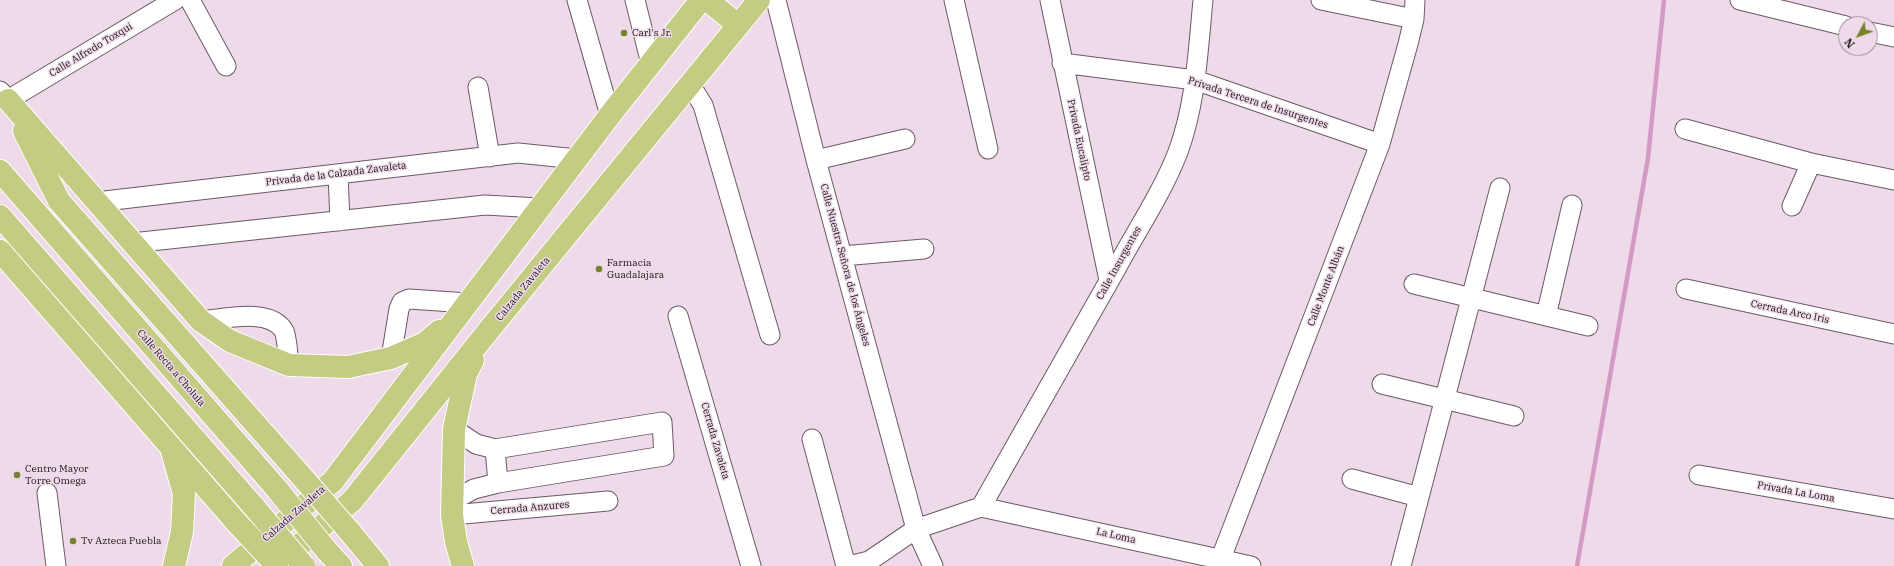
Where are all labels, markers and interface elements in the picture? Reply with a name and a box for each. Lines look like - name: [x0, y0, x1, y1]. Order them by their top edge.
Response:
- north arrow: [1838, 16, 1878, 56]
- street label: Calle Alfredo Toxqui: [47, 20, 135, 80]
- place label: Carl's Jr.: [632, 27, 672, 39]
- marker: Carl's Jr.: [619, 28, 629, 38]
- text: N: [1842, 35, 1858, 51]
- street label: Privada Tercera de Insurgentes: [1186, 75, 1330, 131]
- street label: Privada Eucalipto: [1065, 98, 1093, 182]
- street label: Privada de la Calzada Zavaleta: [265, 159, 407, 189]
- street label: Calle Nuestra Señora de los Ángeles: [817, 182, 873, 348]
- street label: Calle Insurgentes: [1094, 224, 1144, 302]
- street label: Calle Monte Albán: [1305, 244, 1347, 328]
- street label: Calzada Zavaleta: [493, 255, 553, 323]
- place label: Farmacia Guadalajara: [607, 257, 664, 280]
- marker: Farmacia Guadalajara: [594, 264, 604, 274]
- street label: Cerrada Arco Iris: [1750, 298, 1830, 326]
- street label: Calle Recta a Cholula: [134, 327, 208, 409]
- street label: Cerrada Zavaleta: [698, 401, 732, 481]
- place label: Centro Mayor Torre Omega: [25, 463, 88, 486]
- marker: Centro Mayor Torre Omega: [12, 470, 22, 480]
- street label: Privada La Loma: [1756, 479, 1836, 505]
- street label: Calzada Zavaleta: [260, 484, 328, 544]
- street label: Cerrada Anzures: [490, 499, 570, 517]
- street label: La Loma: [1095, 526, 1137, 546]
- place label: Tv Azteca Puebla: [81, 535, 161, 547]
- marker: Tv Azteca Puebla: [68, 536, 78, 546]

